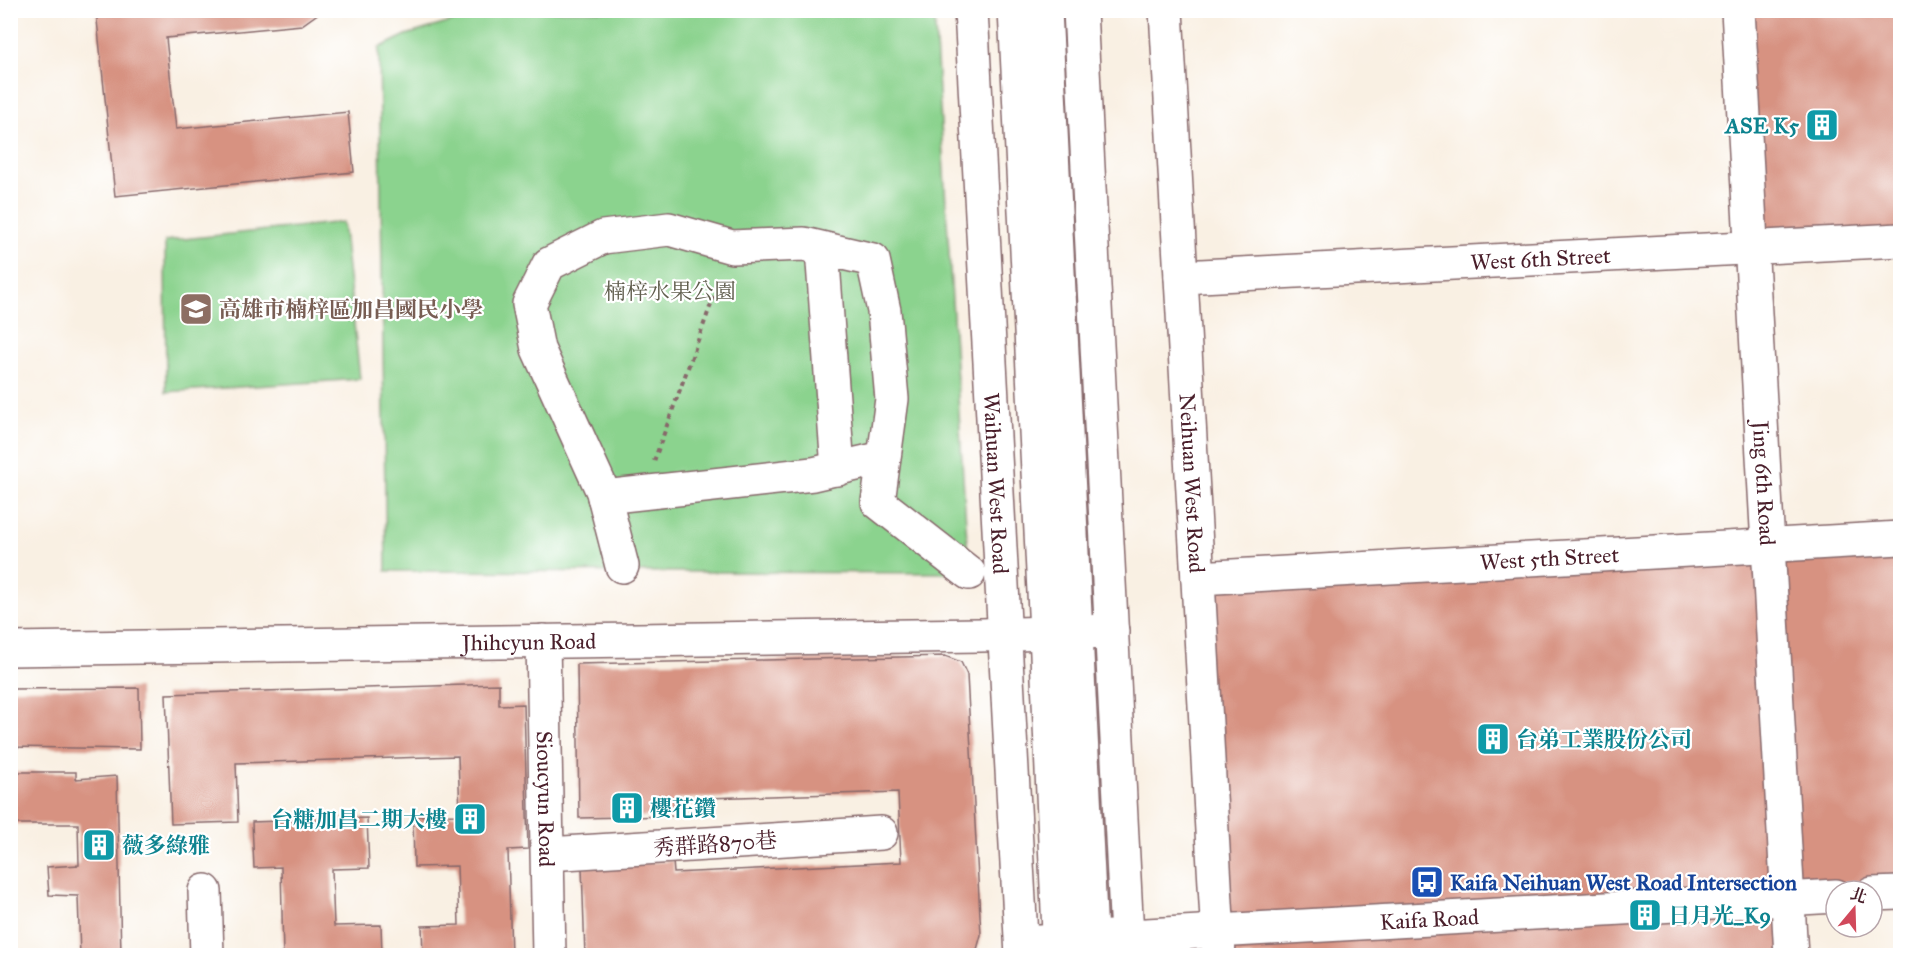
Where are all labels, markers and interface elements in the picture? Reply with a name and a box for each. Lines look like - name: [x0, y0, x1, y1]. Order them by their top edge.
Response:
- building icon: ASE K5: [1804, 107, 1840, 143]
- place label: ASE K5: [1723, 112, 1800, 139]
- street label: West 6th Street: [1470, 241, 1612, 276]
- park label: 楠梓水果公園: [604, 278, 736, 305]
- school or university icon: 高雄市楠梓區加昌國民小學: [178, 291, 214, 327]
- place label: 高雄市楠梓區加昌國民小學: [219, 296, 483, 323]
- street label: Waihuan West Road: [978, 392, 1015, 575]
- street label: Neihuan West Road: [1174, 393, 1211, 574]
- street label: Jing 6th Road: [1747, 418, 1781, 546]
- street label: West 5th Street: [1479, 541, 1620, 575]
- street label: Jhihcyun Road: [460, 627, 596, 656]
- building icon: 台弟工業股份公司: [1475, 721, 1511, 757]
- place label: 台弟工業股份公司: [1516, 726, 1692, 753]
- street label: Sioucyun Road: [531, 730, 561, 867]
- building icon: 櫻花鑽: [609, 790, 645, 826]
- place label: 櫻花鑽: [650, 795, 716, 822]
- building icon: 台糖加昌二期大樓: [452, 801, 488, 837]
- place label: 台糖加昌二期大樓: [271, 806, 447, 833]
- street label: 秀群路870巷: [652, 826, 778, 862]
- building icon: 薇多綠雅: [81, 827, 117, 863]
- place label: 薇多綠雅: [122, 832, 210, 859]
- bus stop icon: Kaifa Neihuan West Road Intersection: [1409, 864, 1445, 900]
- place label: Kaifa Neihuan West Road Intersection: [1450, 869, 1797, 896]
- north arrow: [1824, 879, 1884, 939]
- text: 北: [1848, 884, 1869, 907]
- building icon: 日月光_K9: [1627, 897, 1663, 933]
- place label: 日月光_K9: [1668, 902, 1771, 929]
- street label: Kaifa Road: [1379, 903, 1480, 935]

